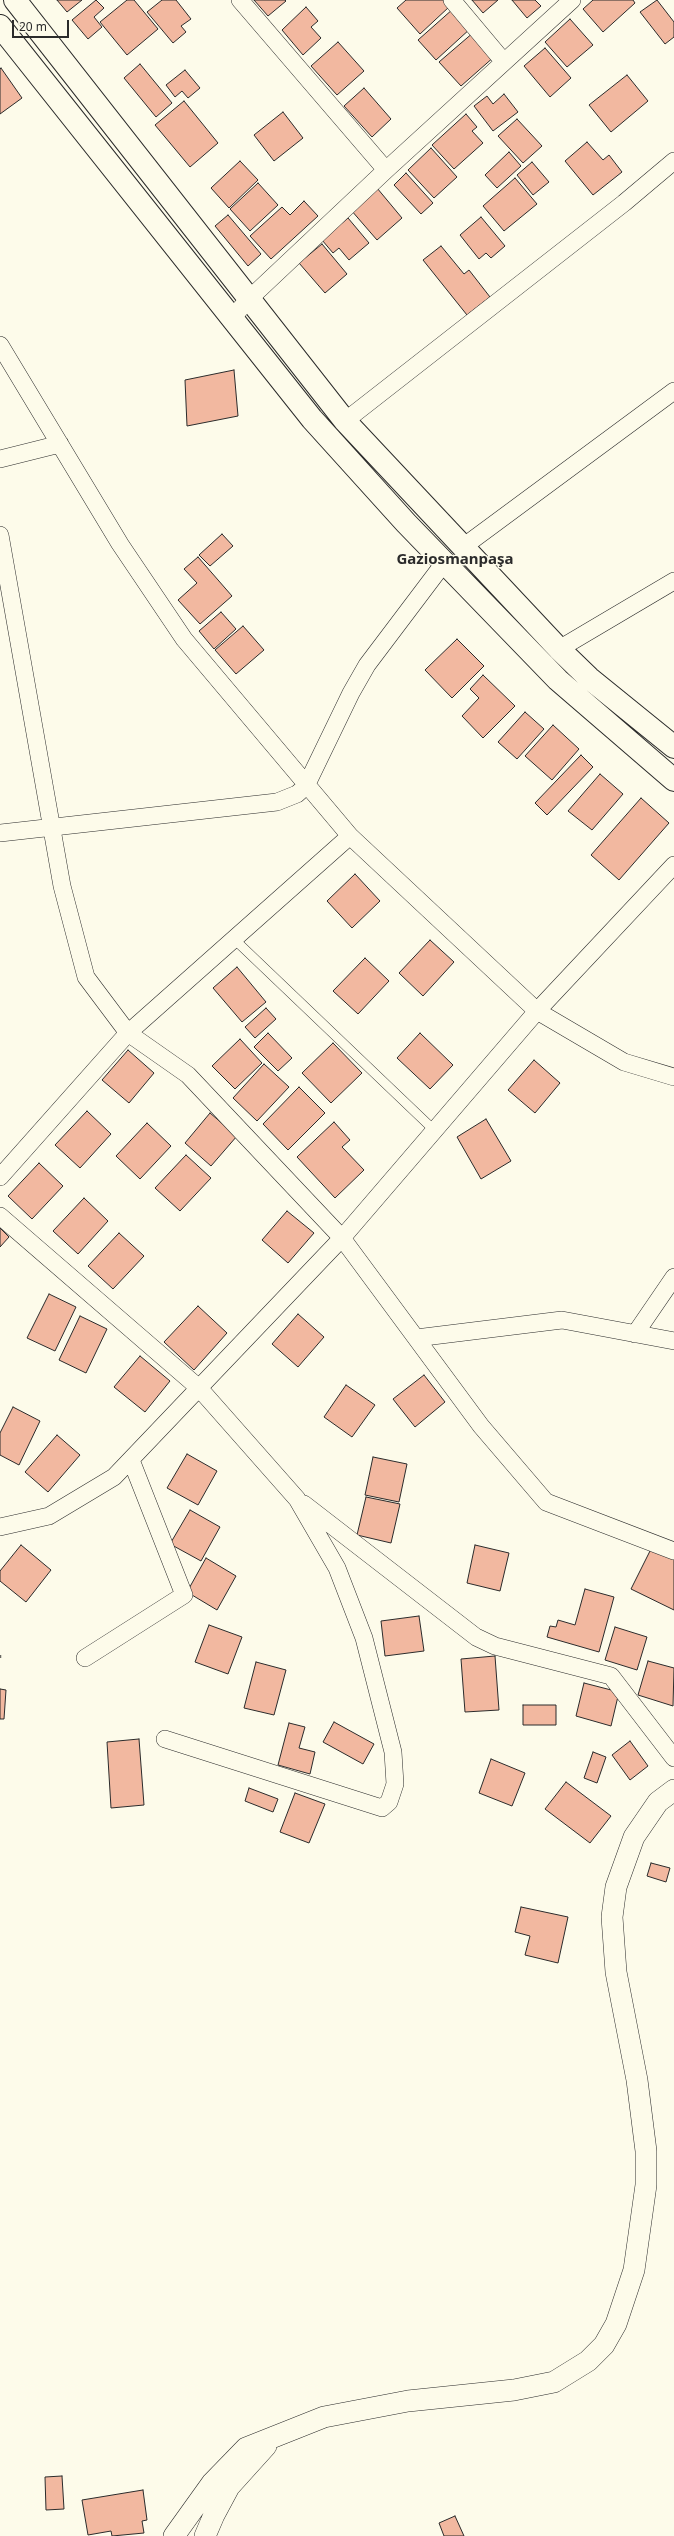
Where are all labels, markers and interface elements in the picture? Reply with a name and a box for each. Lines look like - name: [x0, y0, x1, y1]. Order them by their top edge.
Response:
- scale bar: [14, 12, 71, 38]
- text: 20 m: [19, 18, 47, 35]
- district label: Gaziosmanpaşa: [397, 551, 513, 569]

